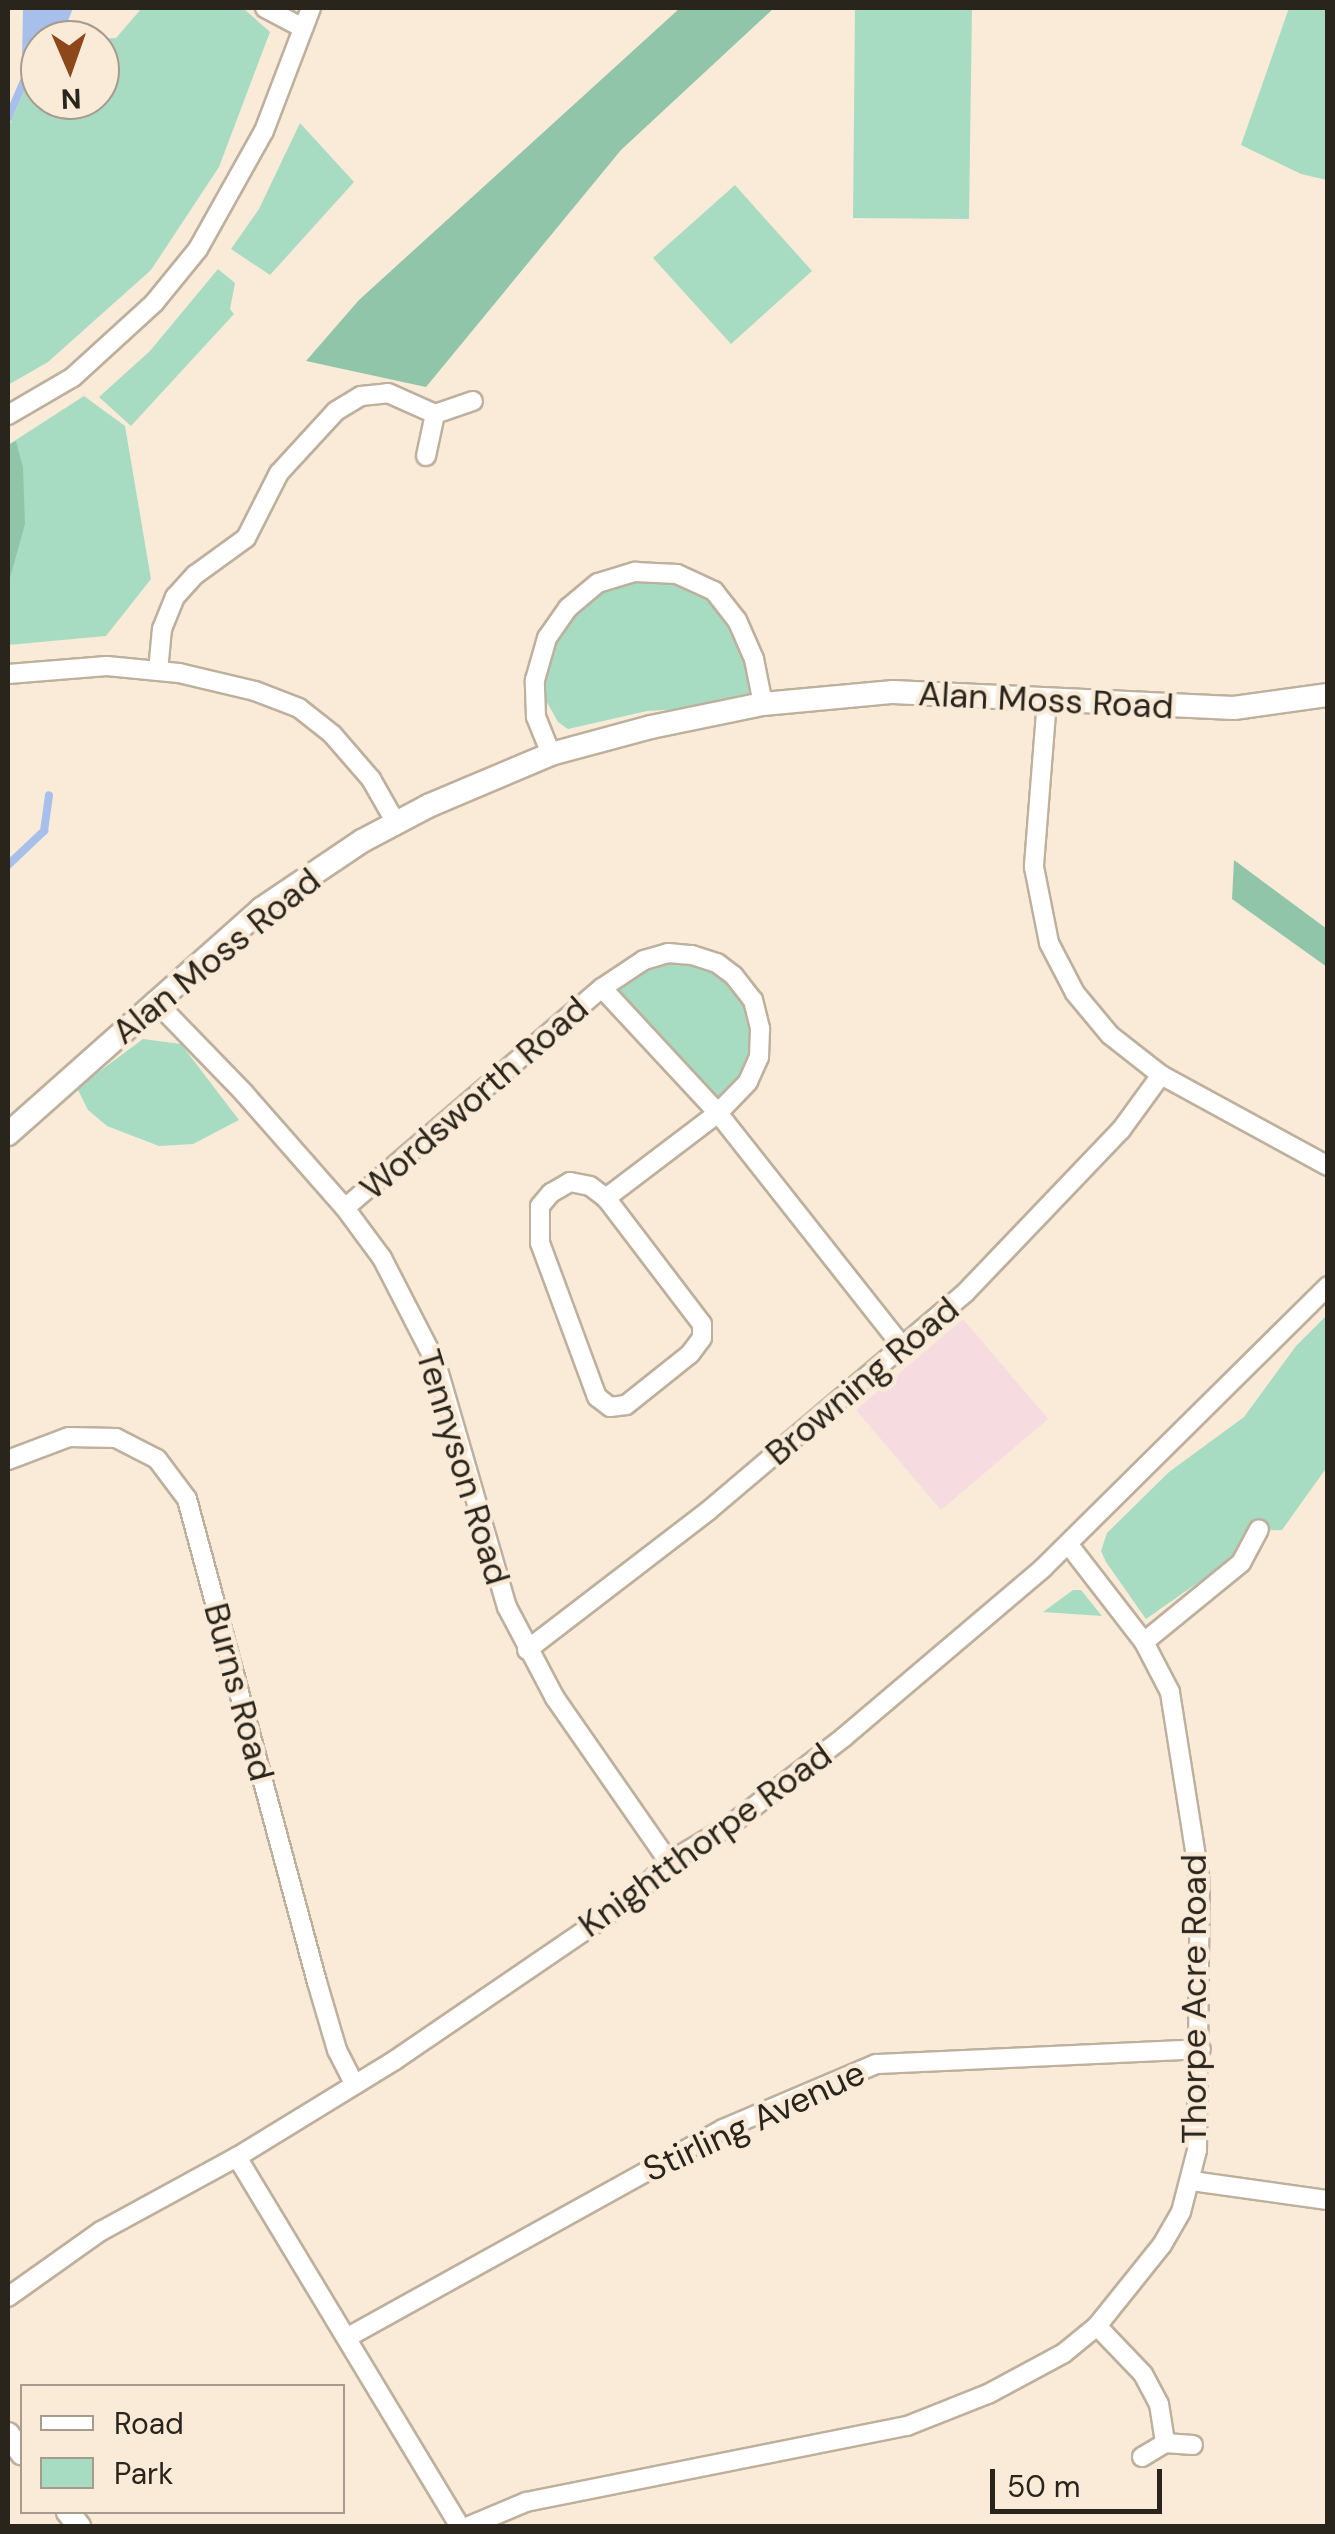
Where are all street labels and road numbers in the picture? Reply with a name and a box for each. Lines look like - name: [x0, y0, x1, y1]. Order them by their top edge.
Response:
- street label: Alan Moss Road: [917, 672, 1175, 728]
- street label: Alan Moss Road: [103, 859, 329, 1053]
- street label: Wordsworth Road: [351, 988, 597, 1208]
- street label: Browning Road: [757, 1288, 967, 1474]
- street label: Tennyson Road: [407, 1344, 519, 1590]
- street label: Burns Road: [195, 1598, 283, 1786]
- street label: Knightthorpe Road: [570, 1734, 840, 1946]
- street label: Thorpe Acre Road: [1173, 1854, 1215, 2144]
- street label: Stirling Avenue: [637, 2051, 871, 2191]

